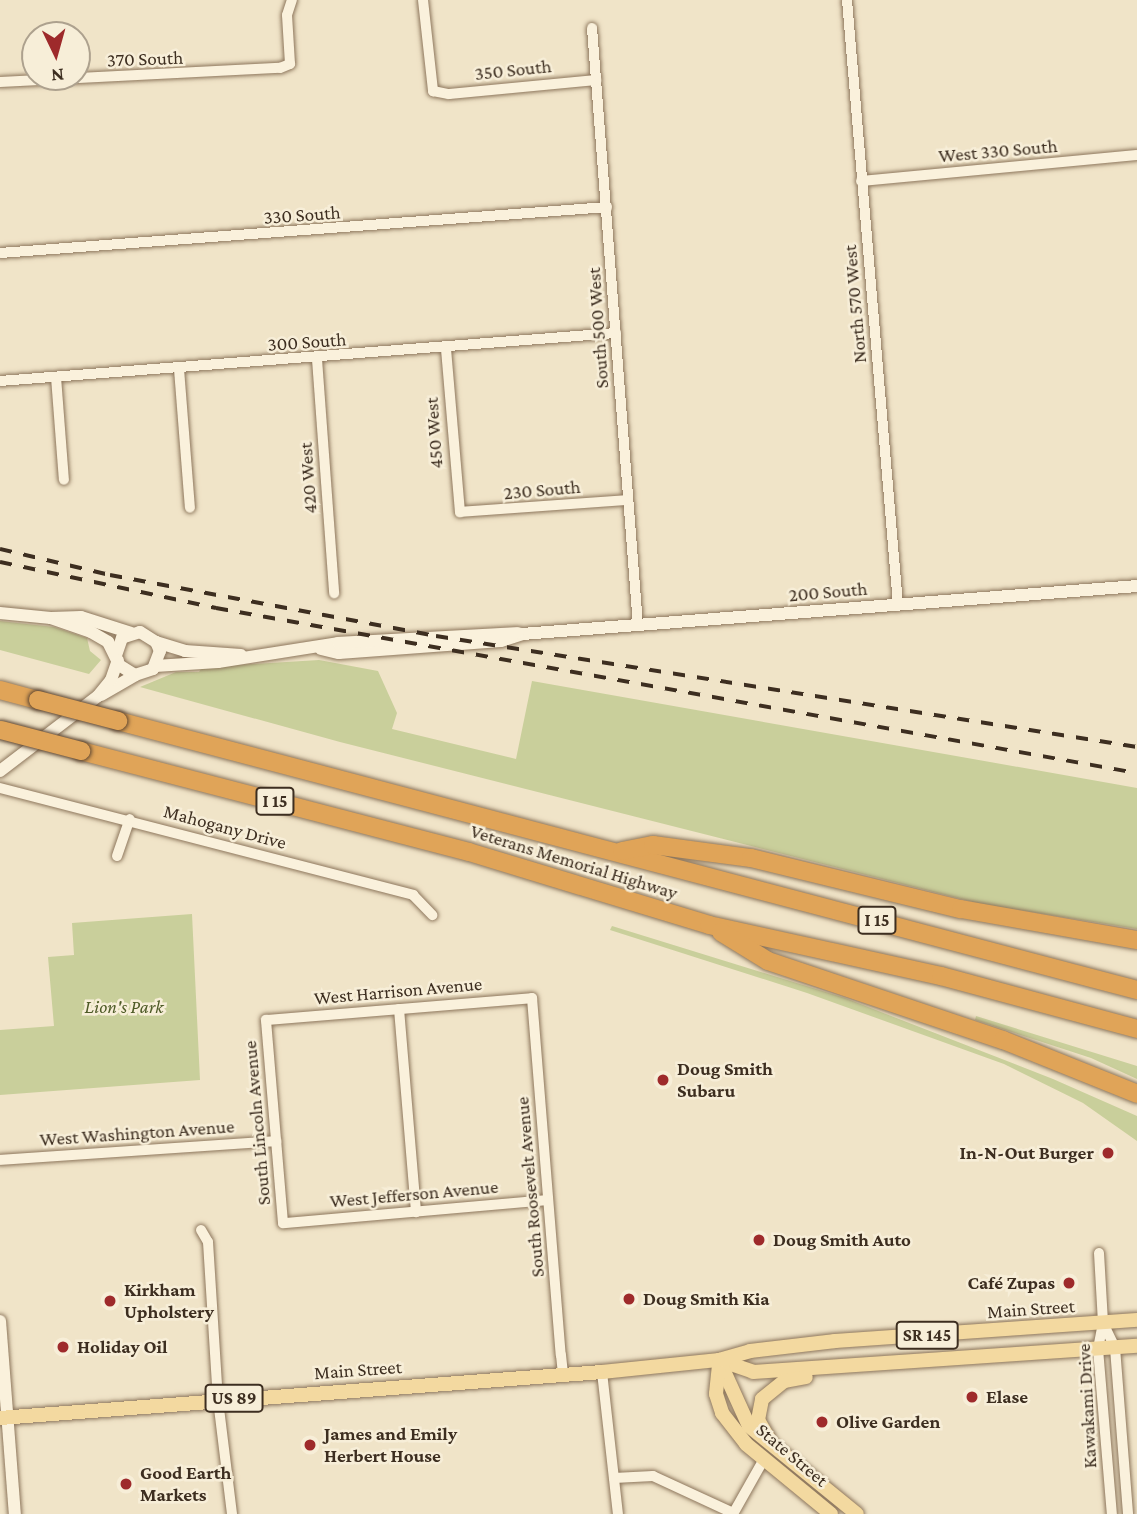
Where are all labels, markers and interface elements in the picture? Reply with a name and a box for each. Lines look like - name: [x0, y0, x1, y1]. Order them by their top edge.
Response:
- north arrow: [21, 21, 91, 91]
- street label: 370 South: [106, 46, 184, 72]
- street label: 350 South: [473, 55, 553, 85]
- text: N: [50, 64, 65, 86]
- street label: West 330 South: [938, 134, 1058, 168]
- street label: 330 South: [263, 201, 341, 229]
- street label: North 570 West: [838, 244, 872, 364]
- street label: South 500 West: [582, 267, 614, 389]
- street label: 300 South: [267, 328, 347, 356]
- street label: 450 West: [420, 396, 448, 470]
- street label: 420 West: [294, 441, 322, 515]
- street label: 230 South: [503, 475, 581, 505]
- street label: 200 South: [788, 577, 868, 607]
- road number: I 15: [254, 786, 296, 816]
- street label: Mahogany Drive: [161, 800, 289, 854]
- street label: Veterans Memorial Highway: [468, 820, 680, 904]
- road number: I 15: [856, 905, 898, 934]
- street label: West Harrison Avenue: [313, 972, 483, 1010]
- park label: Lion's Park: [85, 996, 163, 1018]
- street label: South Lincoln Avenue: [238, 1040, 276, 1206]
- place label: Doug Smith Subaru: [677, 1058, 773, 1102]
- marker: Doug Smith Subaru: [655, 1072, 671, 1088]
- street label: South Roosevelt Avenue: [511, 1096, 549, 1278]
- street label: West Washington Avenue: [39, 1115, 235, 1151]
- place label: In-N-Out Burger: [960, 1142, 1094, 1164]
- marker: In-N-Out Burger: [1100, 1145, 1116, 1161]
- street label: West Jefferson Avenue: [329, 1175, 499, 1213]
- place label: Doug Smith Auto: [773, 1229, 911, 1251]
- marker: Doug Smith Auto: [751, 1232, 767, 1248]
- place label: Café Zupas: [967, 1272, 1055, 1294]
- marker: Café Zupas: [1061, 1275, 1077, 1291]
- place label: Kirkham Upholstery: [124, 1279, 214, 1323]
- place label: Doug Smith Kia: [643, 1288, 769, 1310]
- marker: Doug Smith Kia: [621, 1291, 637, 1307]
- marker: Kirkham Upholstery: [102, 1293, 118, 1309]
- street label: Main Street: [986, 1295, 1076, 1323]
- road number: SR 145: [895, 1320, 958, 1350]
- place label: Holiday Oil: [77, 1336, 168, 1358]
- marker: Holiday Oil: [55, 1339, 71, 1355]
- street label: Kawakami Drive: [1072, 1343, 1102, 1469]
- street label: Main Street: [313, 1356, 403, 1384]
- road number: US 89: [204, 1384, 264, 1413]
- place label: Elase: [986, 1386, 1028, 1408]
- marker: Elase: [964, 1389, 980, 1405]
- place label: Olive Garden: [836, 1411, 940, 1433]
- marker: Olive Garden: [814, 1414, 830, 1430]
- street label: State Street: [752, 1418, 832, 1492]
- place label: James and Emily Herbert House: [324, 1423, 457, 1467]
- marker: James and Emily Herbert House: [302, 1437, 318, 1453]
- place label: Good Earth Markets: [140, 1462, 231, 1506]
- marker: Good Earth Markets: [118, 1476, 134, 1492]

